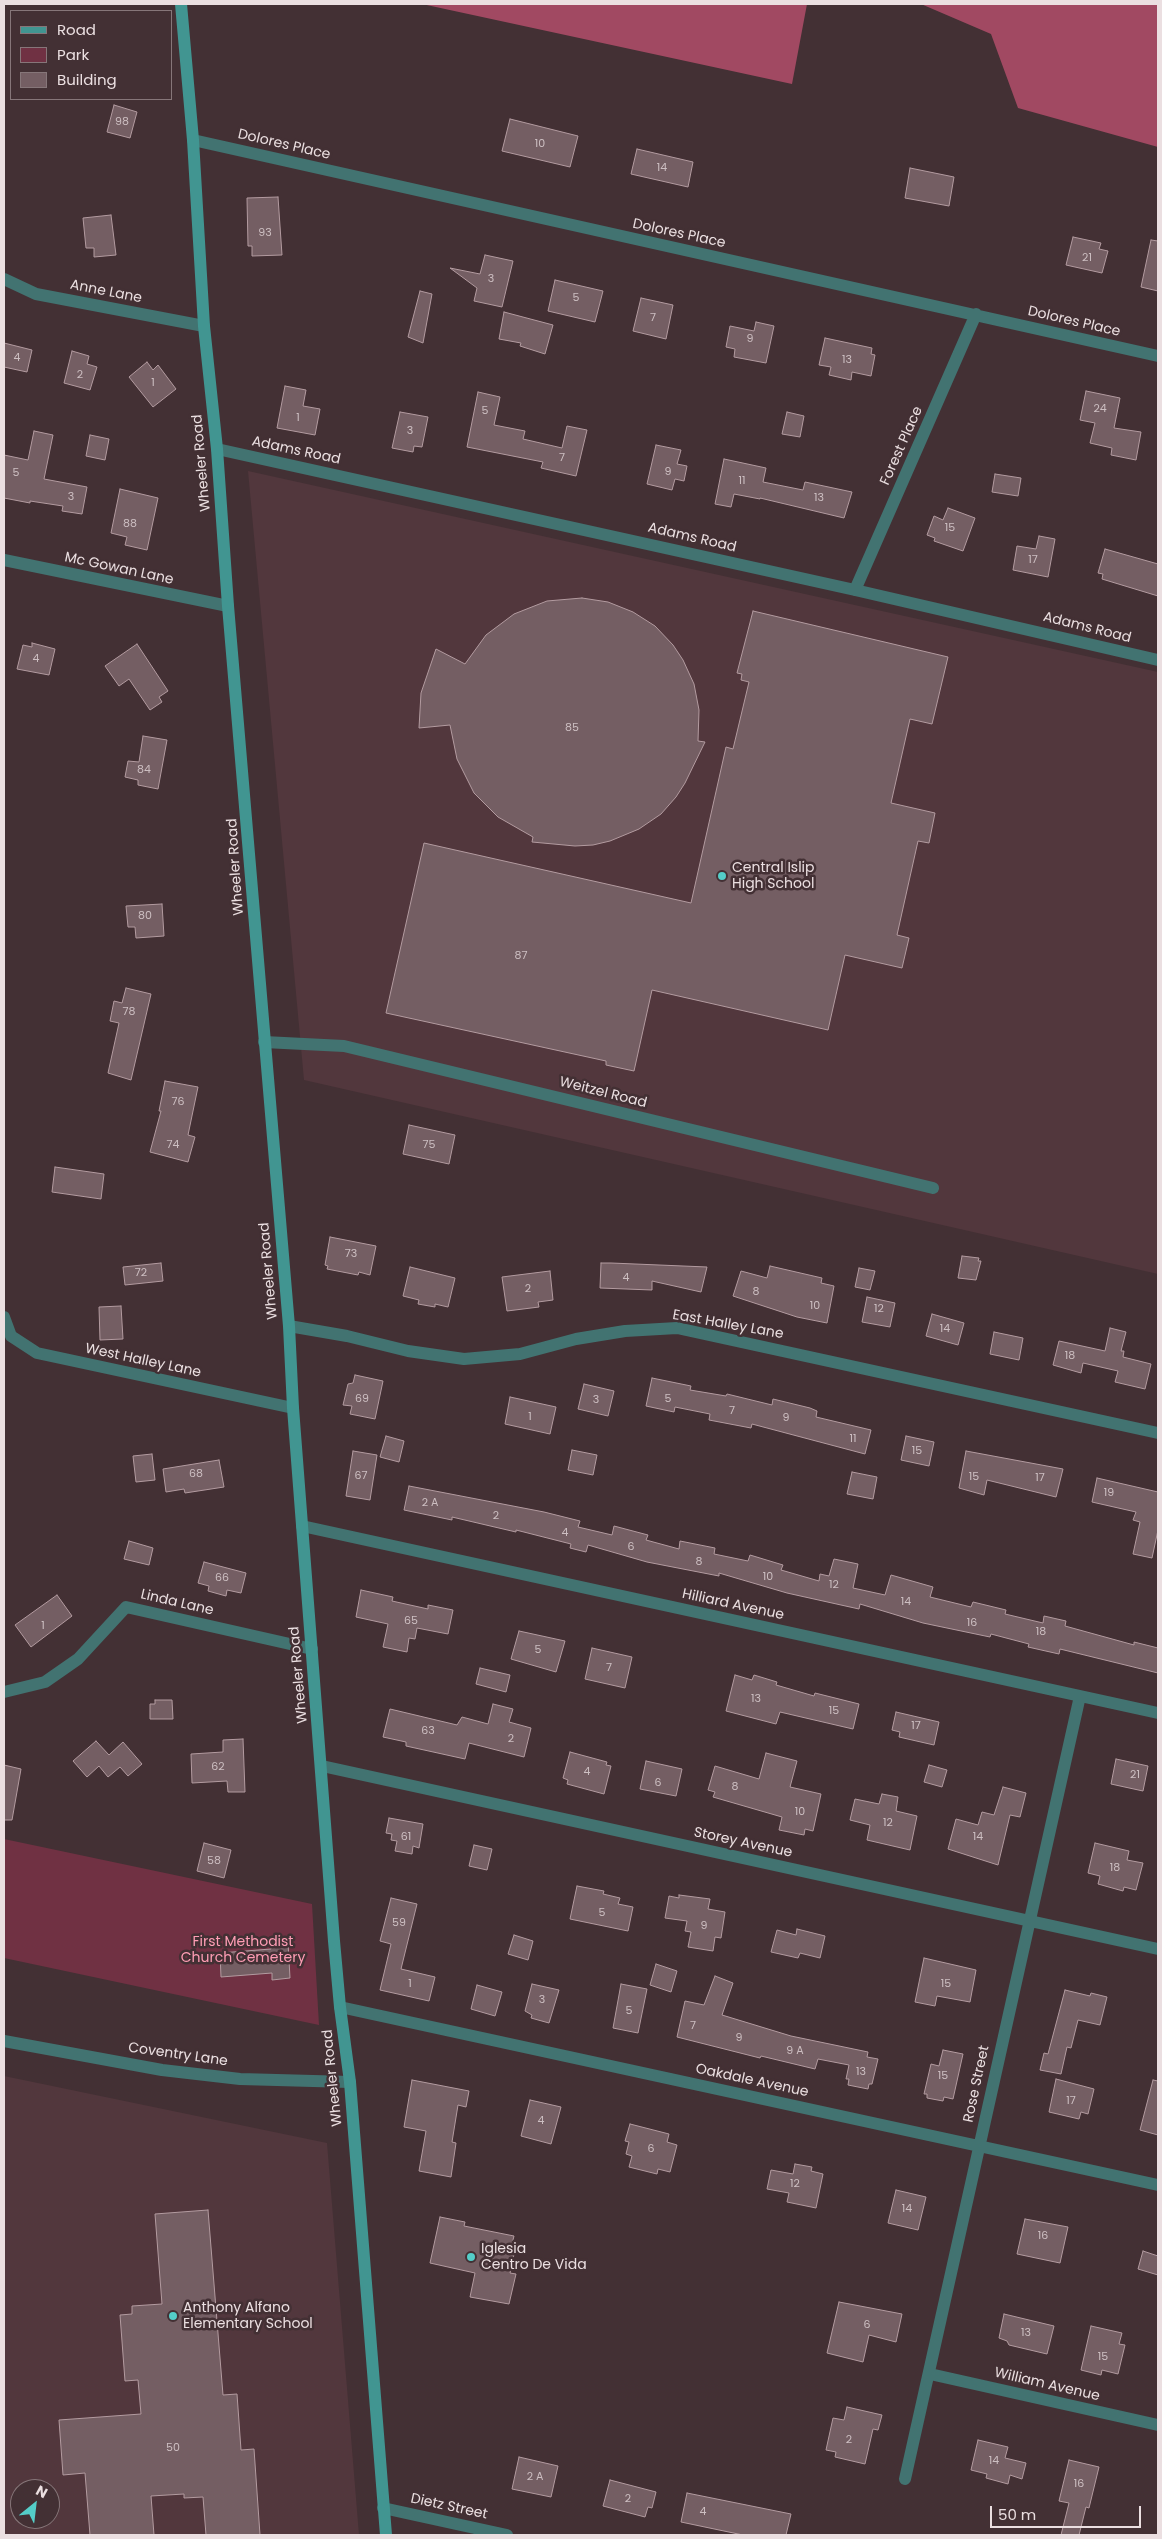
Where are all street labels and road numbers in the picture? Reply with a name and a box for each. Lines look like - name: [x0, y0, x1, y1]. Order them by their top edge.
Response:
- street label: Dolores Place: [236, 126, 332, 164]
- street label: Dolores Place: [631, 216, 727, 252]
- street label: Anne Lane: [69, 277, 143, 307]
- street label: Dolores Place: [1026, 303, 1122, 341]
- street label: Forest Place: [877, 404, 927, 488]
- street label: Wheeler Road: [189, 414, 215, 512]
- street label: Adams Road: [250, 433, 342, 469]
- street label: Adams Road: [646, 520, 738, 556]
- street label: Mc Gowan Lane: [63, 549, 175, 589]
- street label: Adams Road: [1041, 609, 1133, 647]
- street label: Wheeler Road: [224, 818, 248, 916]
- street label: Weitzel Road: [558, 1074, 648, 1112]
- street label: Wheeler Road: [256, 1222, 282, 1320]
- street label: East Halley Lane: [671, 1307, 785, 1343]
- street label: West Halley Lane: [84, 1341, 202, 1381]
- street label: Linda Lane: [139, 1586, 215, 1620]
- street label: Hilliard Avenue: [680, 1586, 786, 1624]
- street label: Wheeler Road: [286, 1626, 312, 1724]
- street label: Storey Avenue: [692, 1824, 794, 1862]
- street label: Wheeler Road: [320, 2029, 346, 2127]
- street label: Coventry Lane: [127, 2040, 229, 2070]
- street label: Rose Street: [961, 2044, 993, 2124]
- street label: Oakdale Avenue: [694, 2061, 810, 2101]
- street label: William Avenue: [993, 2365, 1101, 2405]
- street label: Dietz Street: [409, 2491, 489, 2523]

